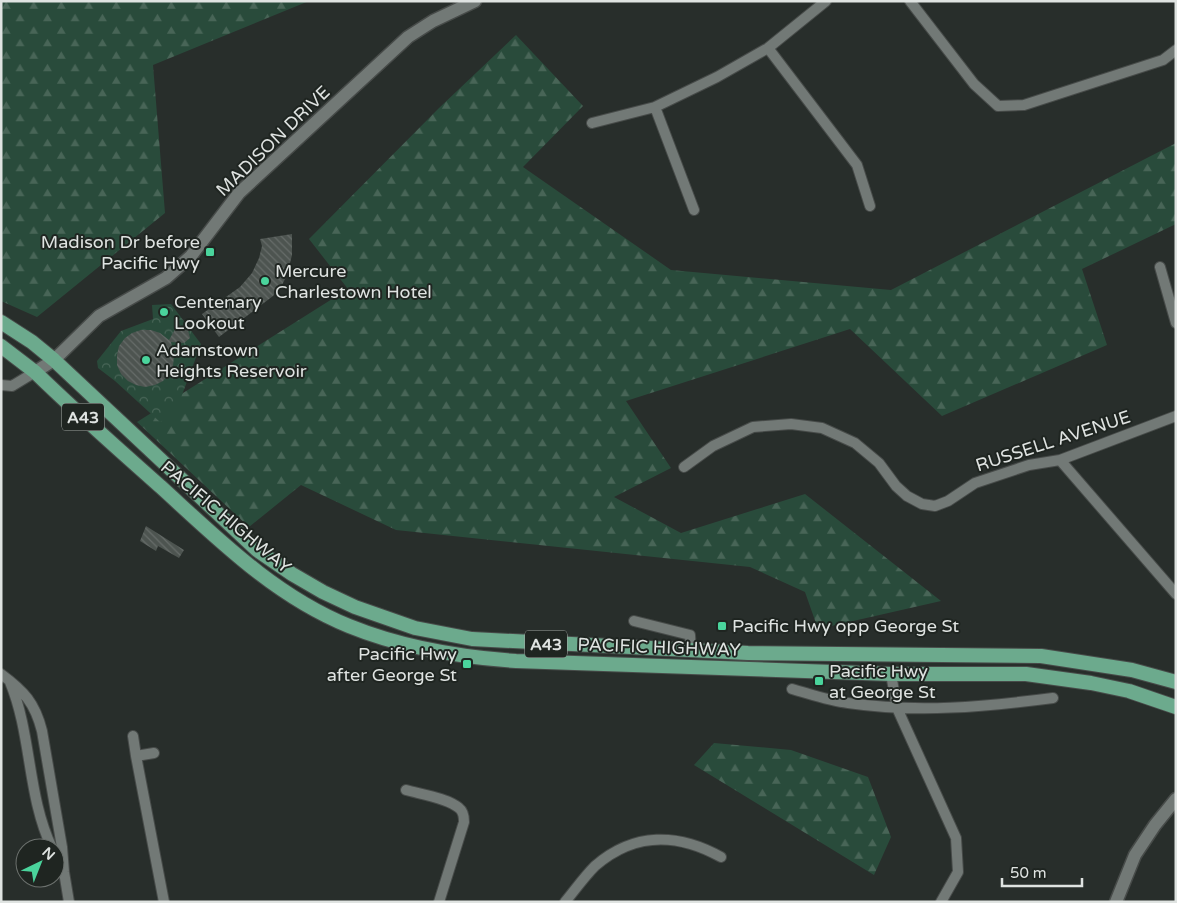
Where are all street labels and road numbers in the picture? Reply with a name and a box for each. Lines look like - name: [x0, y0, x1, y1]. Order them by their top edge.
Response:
- street label: MADISON DRIVE: [211, 81, 335, 201]
- road number: A43: [62, 404, 104, 431]
- street label: RUSSELL AVENUE: [973, 406, 1133, 476]
- street label: PACIFIC HIGHWAY: [156, 456, 296, 578]
- road number: A43: [525, 630, 567, 658]
- street label: PACIFIC HIGHWAY: [577, 633, 742, 661]

